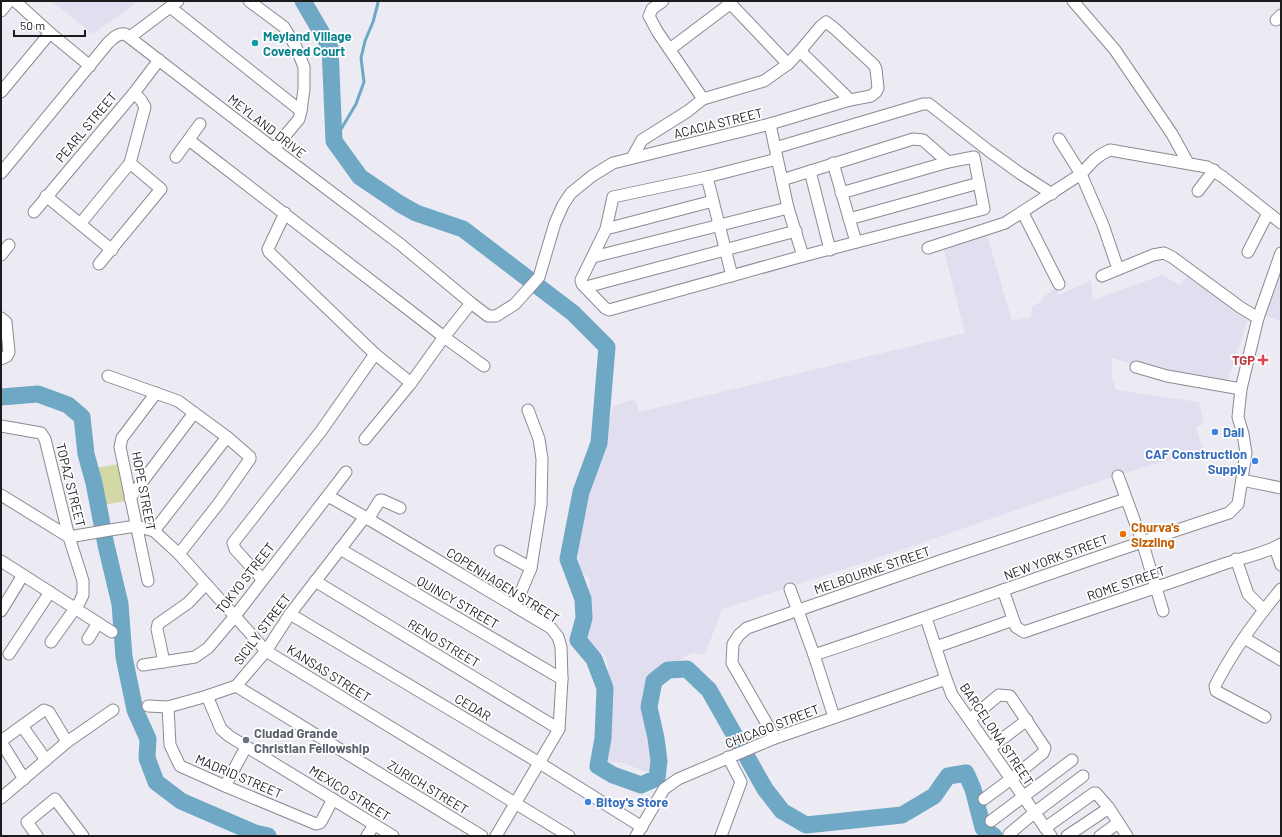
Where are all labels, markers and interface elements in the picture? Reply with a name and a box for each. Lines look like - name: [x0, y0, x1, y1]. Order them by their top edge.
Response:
- scale bar: [14, 12, 85, 38]
- text: 50 m: [20, 18, 45, 32]
- place label: Meyland Village Covered Court: [263, 28, 352, 59]
- marker: Meyland Village Covered Court: [250, 38, 260, 48]
- street label: PEARL STREET: [52, 88, 120, 166]
- street label: MEYLAND DRIVE: [225, 91, 309, 161]
- street label: ACACIA STREET: [672, 104, 764, 142]
- place label: TGP: [1232, 352, 1255, 368]
- marker: TGP: [1258, 355, 1268, 365]
- place label: Dali: [1223, 424, 1244, 440]
- marker: Dali: [1210, 427, 1220, 437]
- street label: TOPAZ STREET: [53, 441, 89, 529]
- place label: CAF Construction Supply: [1145, 446, 1247, 477]
- street label: HOPE STREET: [128, 450, 160, 532]
- marker: CAF Construction Supply: [1250, 456, 1260, 466]
- place label: Churva's Sizzling: [1131, 519, 1180, 550]
- marker: Churva's Sizzling: [1118, 529, 1128, 539]
- street label: NEW YORK STREET: [1002, 531, 1110, 583]
- street label: TOKYO STREET: [212, 539, 278, 617]
- street label: MELBOURNE STREET: [812, 543, 932, 597]
- street label: COPENHAGEN STREET: [444, 544, 562, 626]
- street label: ROME STREET: [1085, 562, 1167, 604]
- street label: QUINCY STREET: [414, 572, 502, 632]
- street label: SICILY STREET: [230, 590, 294, 668]
- street label: RENO STREET: [405, 615, 483, 671]
- street label: KANSAS STREET: [284, 641, 374, 705]
- street label: BARCELONA STREET: [957, 680, 1037, 788]
- street label: CEDAR: [452, 690, 494, 724]
- street label: CHICAGO STREET: [723, 701, 821, 751]
- place label: Ciudad Grande Christian Fellowship: [254, 725, 370, 756]
- marker: Ciudad Grande Christian Fellowship: [241, 735, 251, 745]
- street label: MADRID STREET: [193, 750, 285, 802]
- street label: ZURICH STREET: [385, 757, 471, 817]
- street label: MEXICO STREET: [307, 762, 393, 824]
- place label: Bitoy's Store: [596, 794, 668, 810]
- marker: Bitoy's Store: [583, 797, 593, 807]

